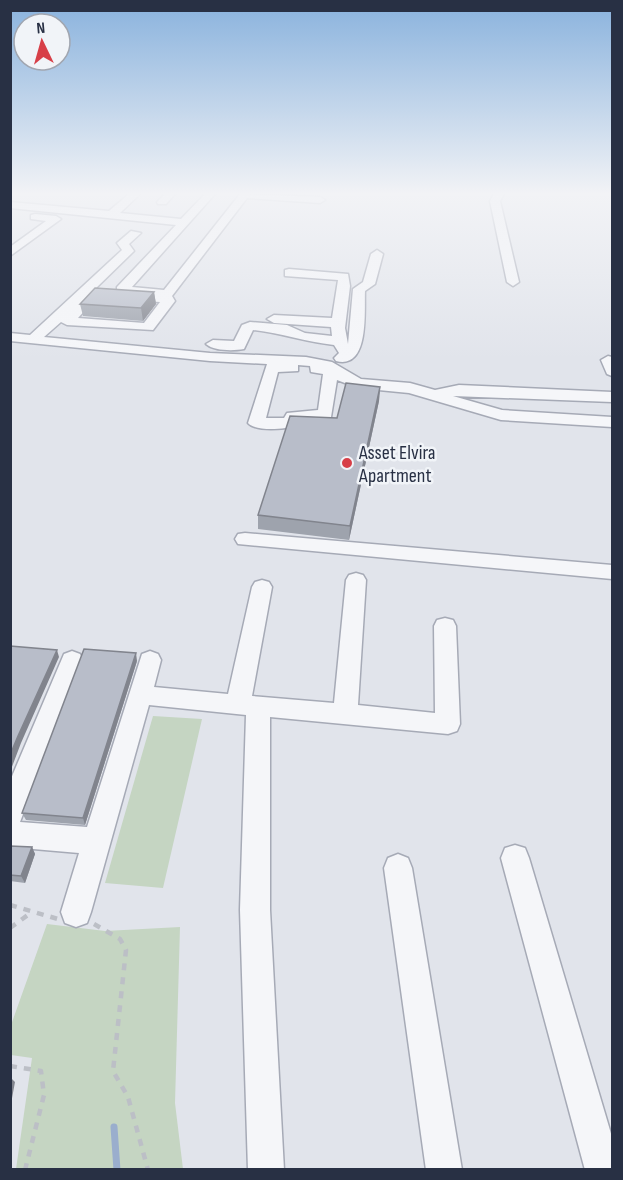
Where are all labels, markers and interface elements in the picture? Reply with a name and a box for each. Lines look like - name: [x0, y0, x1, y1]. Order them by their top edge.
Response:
- north arrow: [12, 12, 72, 72]
- text: N: [36, 19, 46, 38]
- place label: Asset Elvira Apartment: [358, 441, 436, 488]
- marker: Asset Elvira Apartment: [340, 456, 354, 470]

